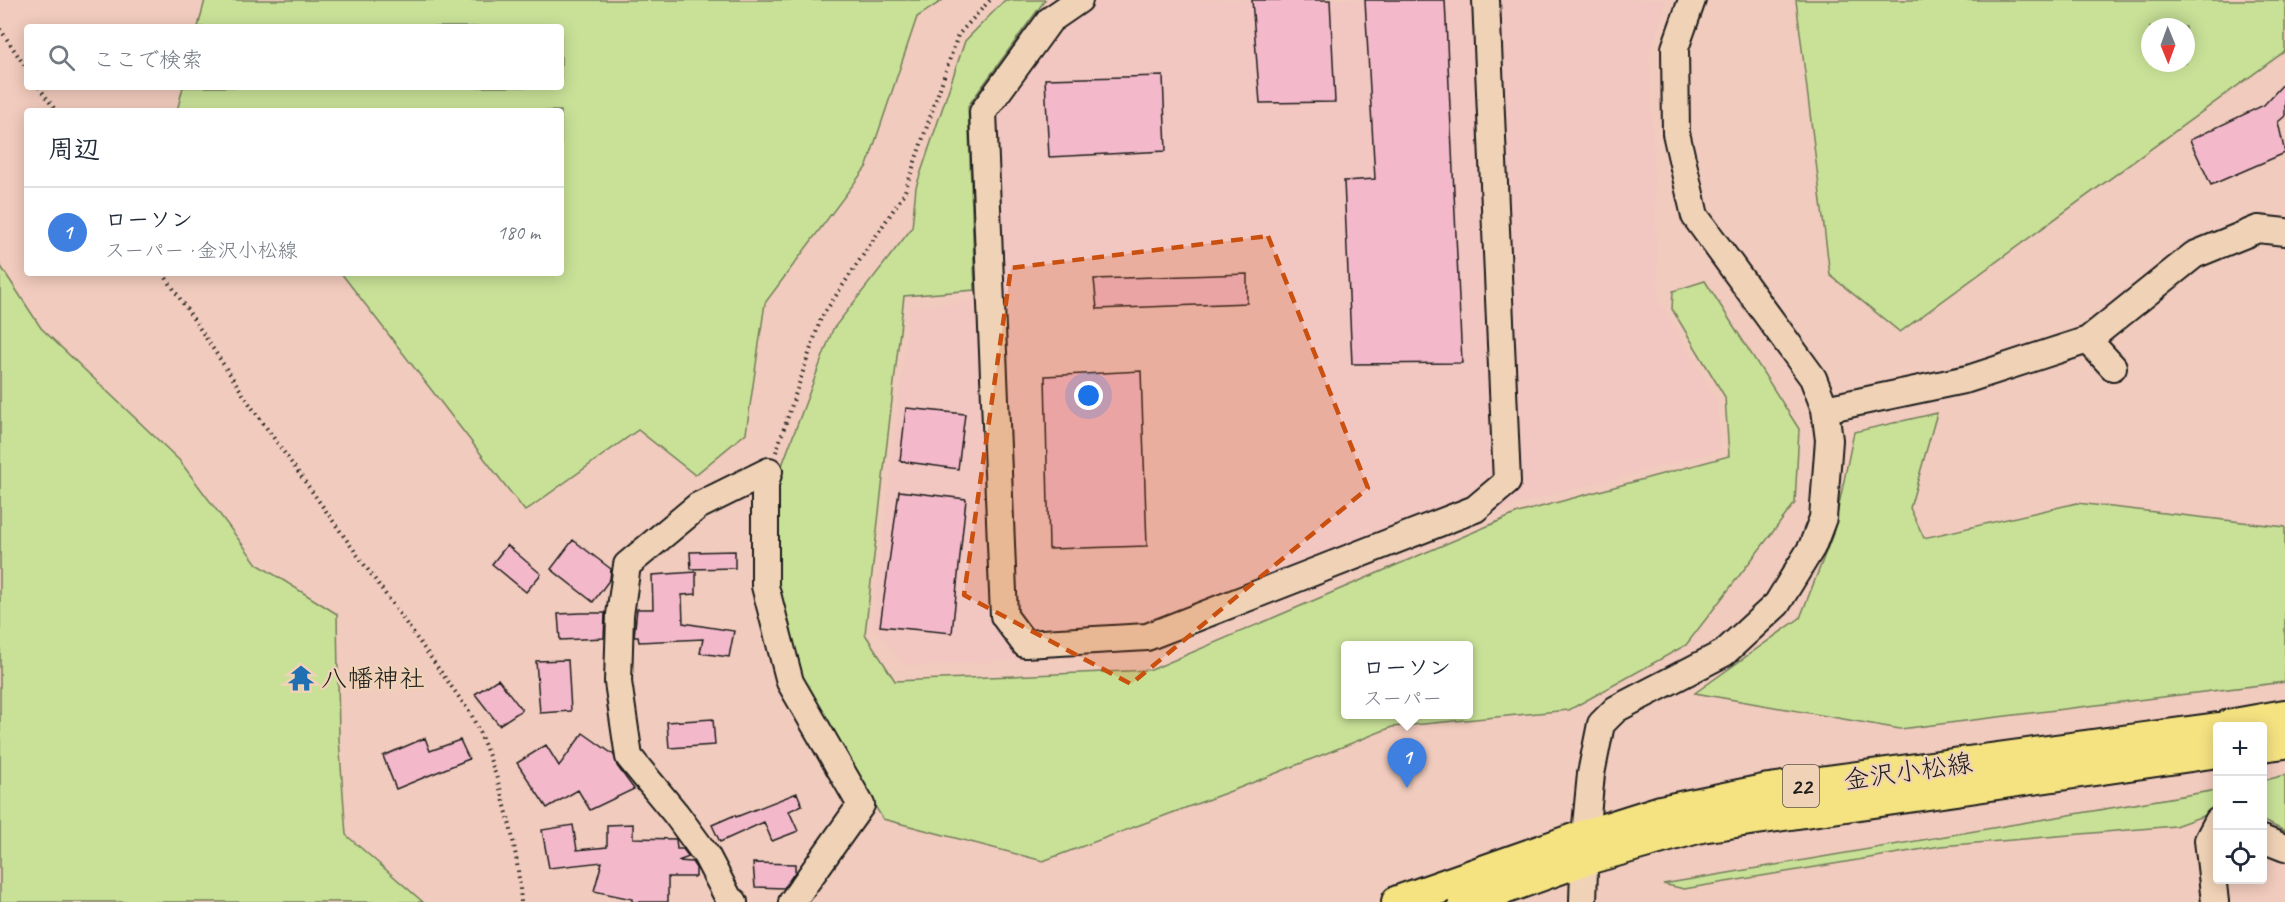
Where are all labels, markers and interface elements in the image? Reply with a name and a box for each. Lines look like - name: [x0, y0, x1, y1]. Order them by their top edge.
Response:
- north arrow: [2141, 18, 2195, 72]
- search box: [24, 24, 564, 90]
- icon: search: [45, 41, 78, 74]
- text: ここで検索: [93, 46, 203, 74]
- text: 周辺: [48, 133, 100, 166]
- text: ローソン: [105, 206, 193, 234]
- text: 1: [63, 220, 72, 245]
- text: 180 m: [497, 220, 540, 245]
- text: スーパー · 金沢小松線: [105, 238, 298, 263]
- your location: [1074, 381, 1103, 410]
- popup: [1341, 641, 1473, 719]
- text: ローソン: [1363, 654, 1451, 682]
- place label: 八幡神社: [321, 662, 425, 695]
- temple icon: 八幡神社: [286, 663, 316, 693]
- text: スーパー: [1363, 686, 1442, 711]
- map controls: [2213, 722, 2267, 884]
- button: +: [2213, 722, 2267, 776]
- pin: 1: [1388, 738, 1426, 788]
- street label: 金沢小松線: [1841, 746, 1975, 797]
- road number: 22: [1783, 765, 1819, 807]
- button: −: [2213, 776, 2267, 830]
- button: locate: [2213, 830, 2267, 884]

